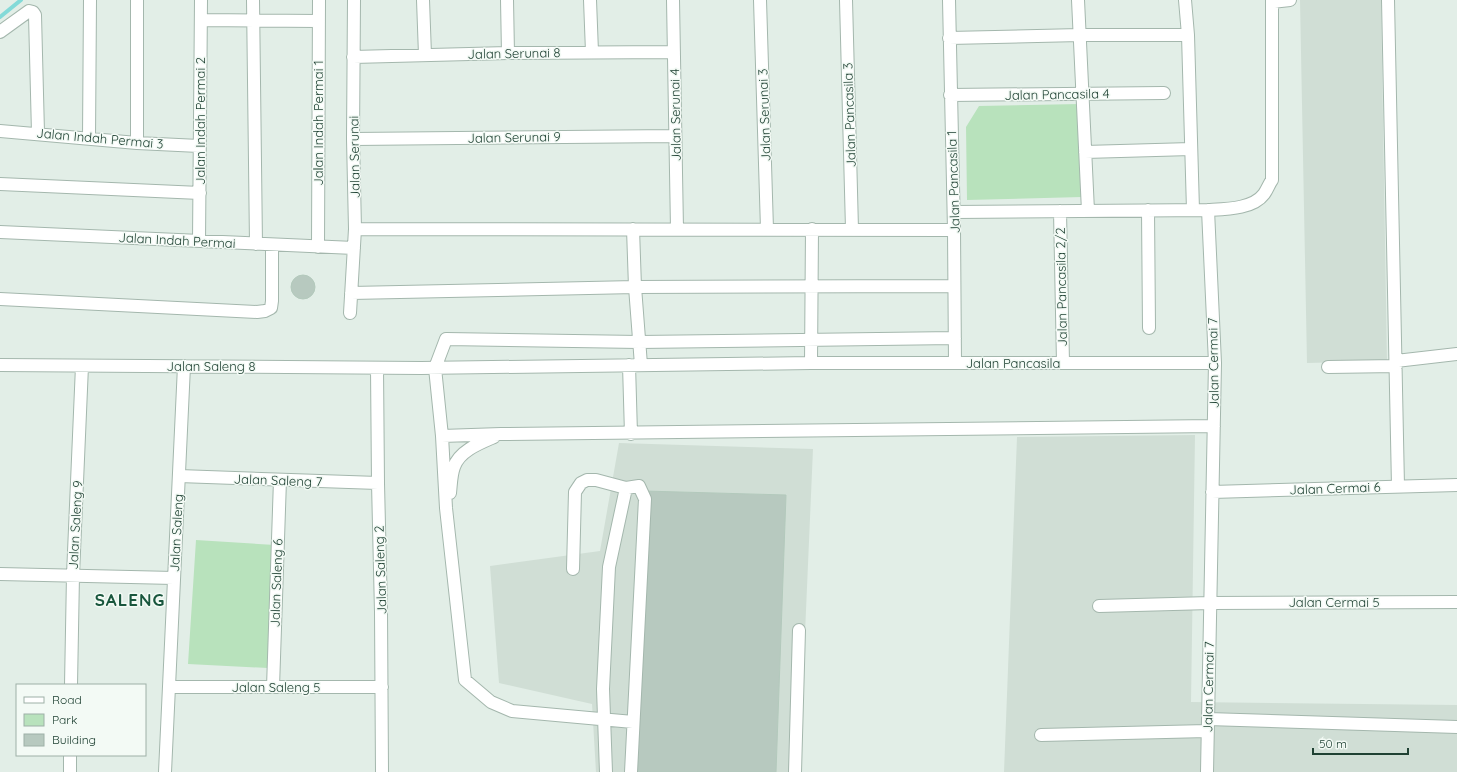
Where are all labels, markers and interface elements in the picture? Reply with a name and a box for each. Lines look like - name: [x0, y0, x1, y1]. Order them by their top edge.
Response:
- street label: Jalan Serunai 8: [467, 44, 561, 62]
- street label: Jalan Indah Permai 2: [192, 57, 208, 185]
- street label: Jalan Indah Permai 1: [310, 60, 326, 186]
- street label: Jalan Pancasila 3: [839, 62, 859, 168]
- street label: Jalan Serunai 4: [666, 68, 684, 162]
- street label: Jalan Serunai 3: [754, 68, 774, 162]
- street label: Jalan Pancasila 4: [1004, 85, 1110, 103]
- street label: Jalan Serunai: [345, 116, 363, 198]
- street label: Jalan Indah Permai 3: [36, 124, 164, 152]
- street label: Jalan Serunai 9: [467, 128, 561, 146]
- street label: Jalan Pancasila 1: [943, 130, 963, 234]
- street label: Jalan Pancasila 2/2: [1052, 227, 1070, 347]
- street label: Jalan Indah Permai: [118, 229, 236, 251]
- street label: Jalan Cermai 7: [1204, 317, 1222, 409]
- street label: Jalan Pancasila: [966, 355, 1060, 371]
- street label: Jalan Saleng 8: [167, 358, 255, 374]
- street label: Jalan Saleng 7: [234, 470, 323, 490]
- street label: Jalan Cermai 6: [1289, 478, 1381, 498]
- street label: Jalan Saleng 9: [65, 480, 85, 570]
- street label: Jalan Saleng: [166, 494, 186, 572]
- street label: Jalan Saleng 2: [370, 525, 390, 615]
- street label: Jalan Saleng 6: [266, 538, 286, 628]
- district label: SALENG: [95, 589, 165, 610]
- street label: Jalan Cermai 5: [1288, 594, 1380, 610]
- street label: Jalan Cermai 7: [1199, 641, 1217, 733]
- street label: Jalan Saleng 5: [232, 679, 320, 695]
- legend: [16, 684, 146, 756]
- text: Road: [52, 692, 82, 707]
- text: Park: [52, 712, 77, 727]
- scale bar: [1313, 730, 1408, 756]
- text: Building: [52, 732, 96, 747]
- text: 50 m: [1319, 736, 1347, 751]

